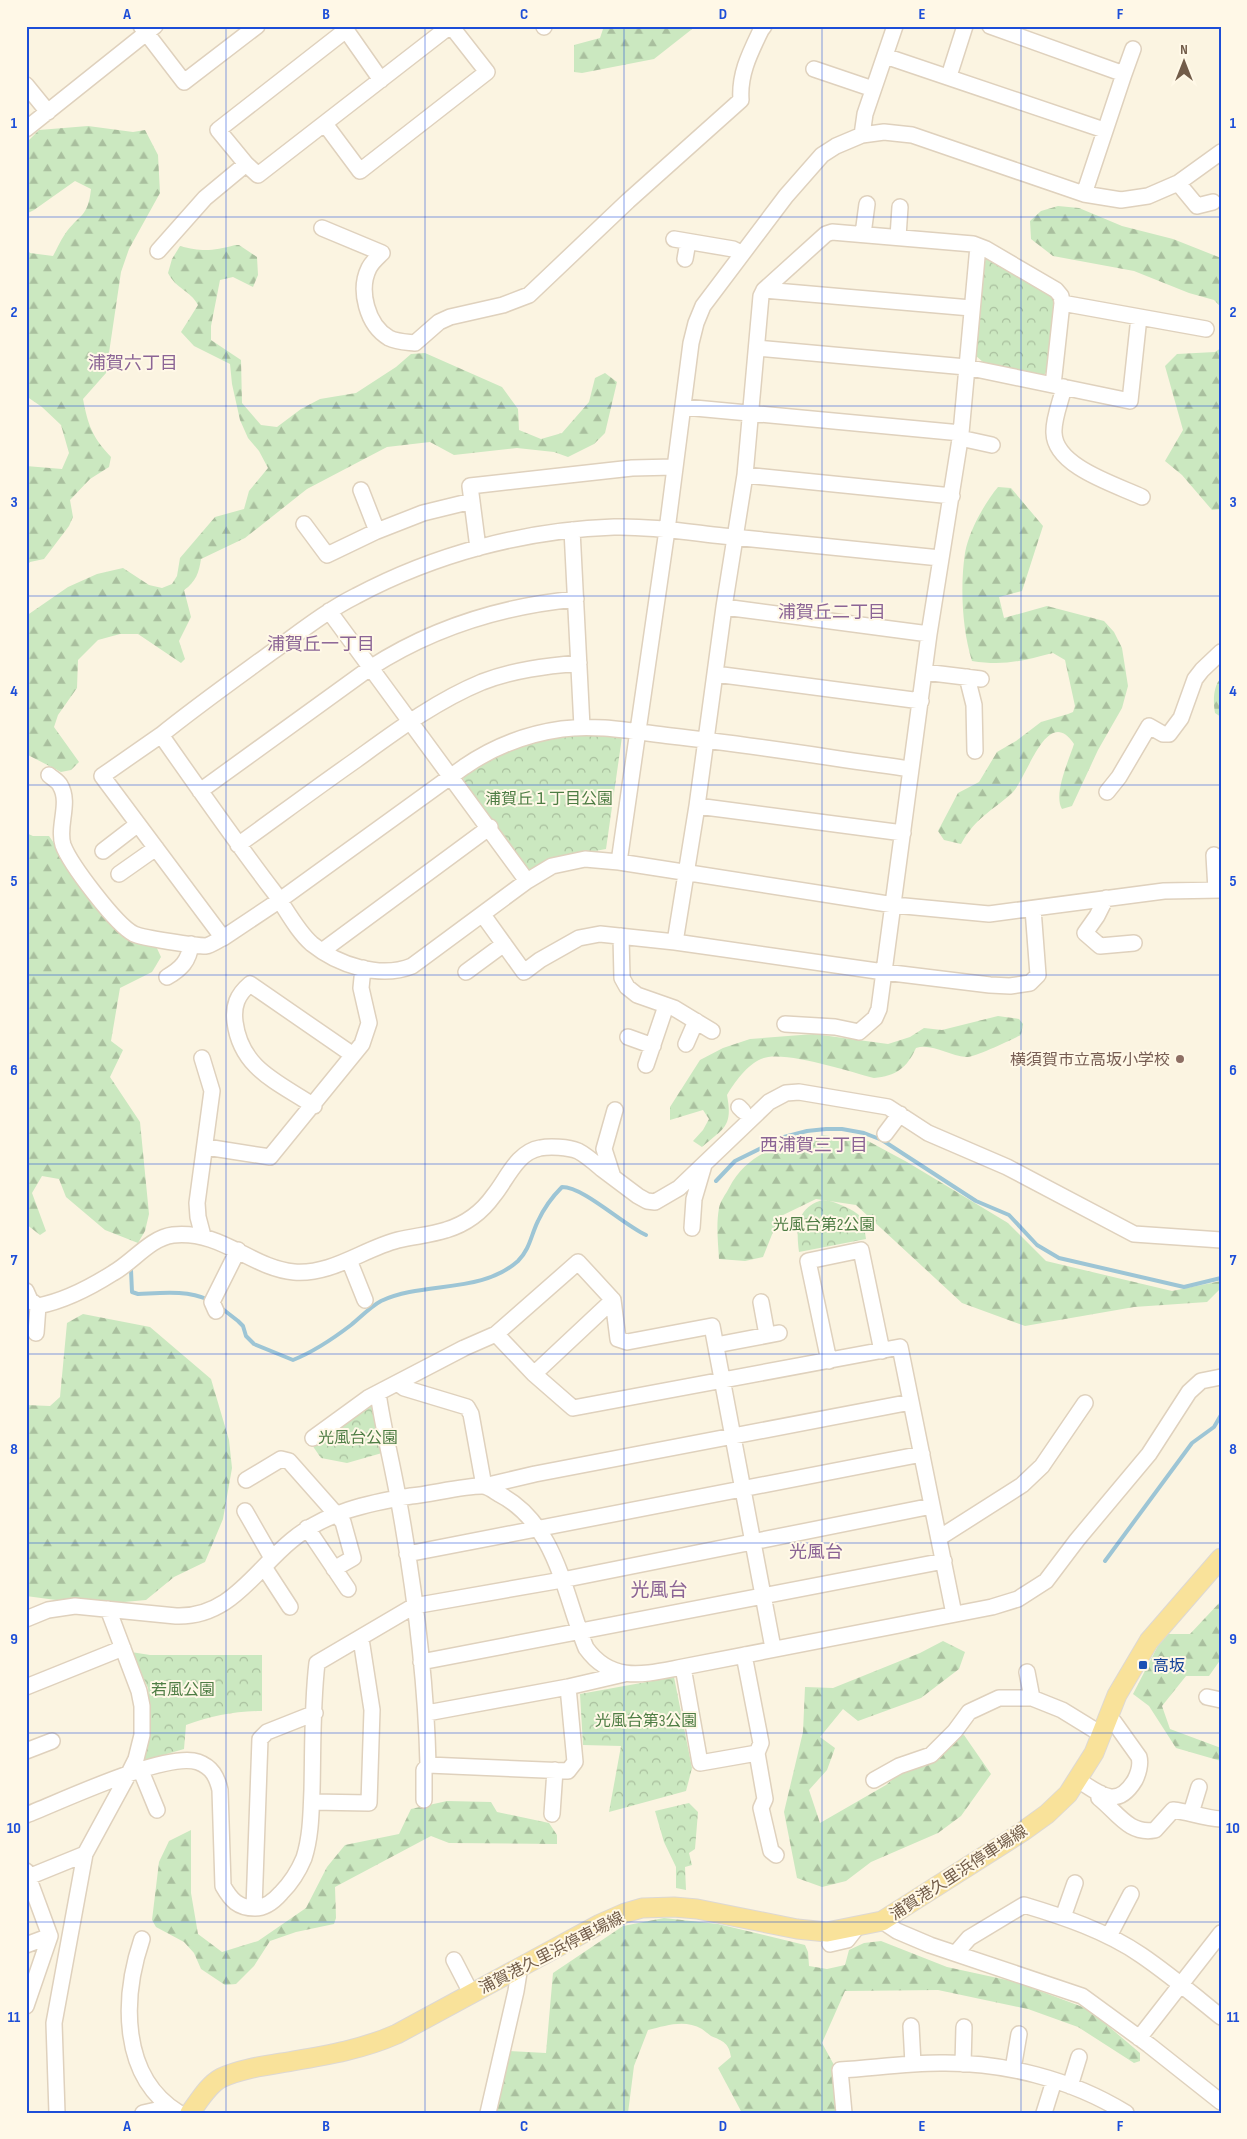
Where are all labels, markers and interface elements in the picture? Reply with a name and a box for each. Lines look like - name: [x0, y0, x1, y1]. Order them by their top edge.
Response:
- text: A: [122, 5, 131, 24]
- text: B: [322, 5, 330, 24]
- text: C: [520, 5, 528, 24]
- text: D: [719, 5, 727, 24]
- text: E: [919, 5, 926, 24]
- text: F: [1117, 5, 1124, 24]
- north arrow: [1160, 38, 1210, 88]
- text: N: [1180, 41, 1188, 58]
- text: 1: [11, 114, 18, 133]
- text: 1: [1230, 114, 1237, 133]
- text: 2: [10, 303, 18, 322]
- text: 2: [1229, 303, 1237, 322]
- district label: 浦賀六丁目: [88, 353, 178, 374]
- text: 3: [10, 493, 18, 512]
- text: 3: [1229, 493, 1237, 512]
- district label: 浦賀丘二丁目: [778, 602, 886, 623]
- district label: 浦賀丘一丁目: [267, 634, 375, 655]
- text: 4: [10, 682, 18, 701]
- text: 4: [1229, 682, 1237, 701]
- park label: 浦賀丘１丁目公園: [485, 790, 613, 809]
- text: 5: [10, 872, 18, 891]
- text: 5: [1229, 872, 1237, 891]
- place label: 横須賀市立高坂小学校: [1010, 1051, 1170, 1070]
- marker: 横須賀市立高坂小学校: [1174, 1053, 1186, 1065]
- text: 6: [10, 1061, 18, 1080]
- text: 6: [1229, 1061, 1237, 1080]
- district label: 西浦賀三丁目: [760, 1135, 868, 1156]
- park label: 光風台第2公園: [773, 1216, 875, 1235]
- text: 7: [11, 1251, 18, 1270]
- text: 7: [1230, 1251, 1237, 1270]
- park label: 光風台公園: [318, 1429, 398, 1448]
- text: 8: [10, 1440, 18, 1459]
- text: 8: [1229, 1440, 1237, 1459]
- district label: 光風台: [789, 1542, 843, 1563]
- district label: 光風台: [630, 1579, 688, 1602]
- text: 9: [10, 1630, 18, 1649]
- text: 9: [1229, 1630, 1237, 1649]
- place label: 高坂: [1153, 1657, 1185, 1676]
- marker: 高坂: [1137, 1659, 1149, 1671]
- park label: 若風公園: [151, 1681, 215, 1700]
- park label: 光風台第3公園: [595, 1712, 697, 1731]
- text: 10: [7, 1819, 21, 1838]
- text: 10: [1226, 1819, 1240, 1838]
- street label: 浦賀港久里浜停車場線: [887, 1822, 1031, 1925]
- street label: 浦賀港久里浜停車場線: [476, 1909, 627, 1998]
- text: 11: [8, 2008, 21, 2027]
- text: 11: [1227, 2008, 1240, 2027]
- text: A: [122, 2117, 131, 2136]
- text: B: [322, 2117, 330, 2136]
- text: C: [520, 2117, 528, 2136]
- text: D: [719, 2117, 727, 2136]
- text: E: [919, 2117, 926, 2136]
- text: F: [1117, 2117, 1124, 2136]

